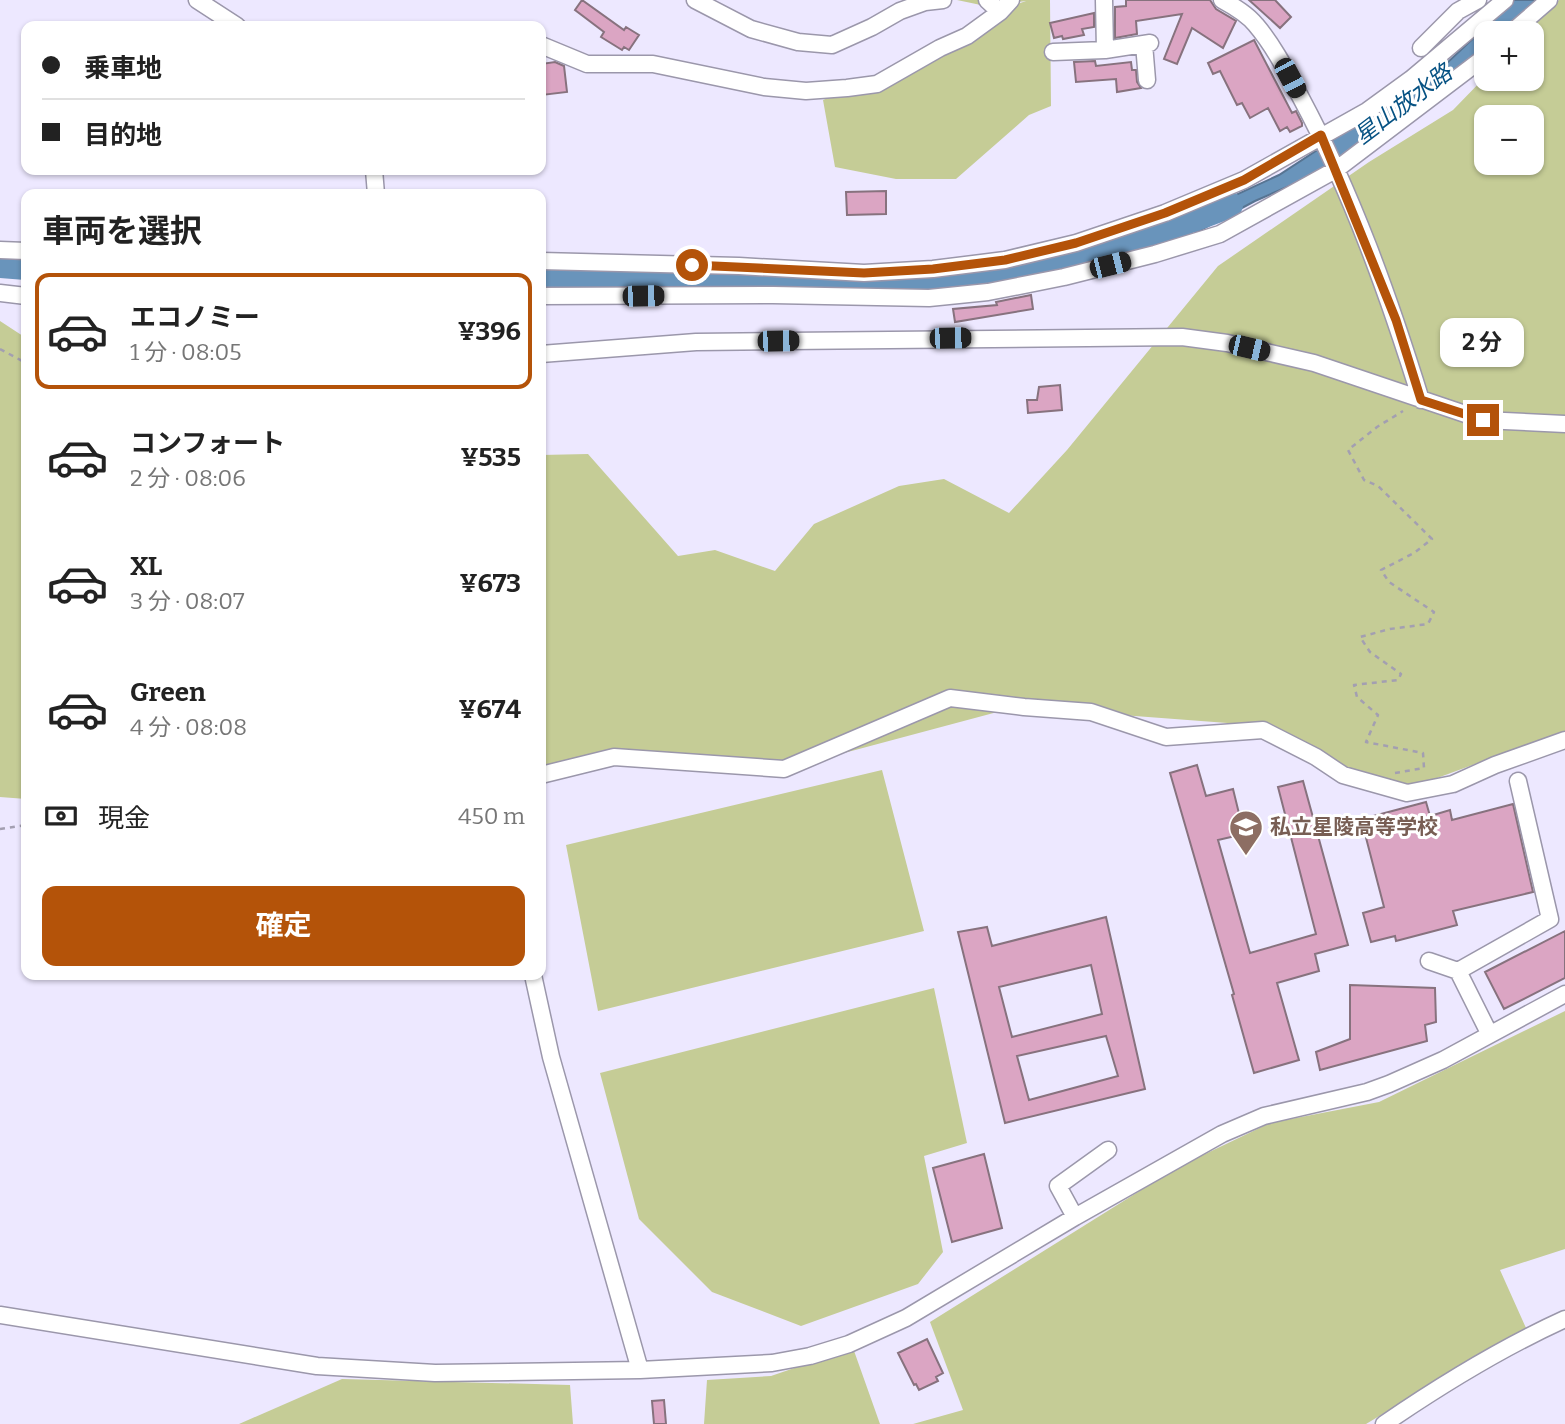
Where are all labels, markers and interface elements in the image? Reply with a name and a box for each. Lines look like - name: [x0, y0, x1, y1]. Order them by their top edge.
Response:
- map controls: [1474, 21, 1544, 175]
- button: +: [1474, 21, 1544, 91]
- text: 乗車地: [84, 53, 162, 84]
- car: [1271, 55, 1310, 101]
- water label: 星山放水路: [1349, 57, 1459, 150]
- button: −: [1474, 105, 1544, 175]
- text: 目的地: [84, 120, 162, 151]
- text: 車両を選択: [42, 212, 202, 250]
- route start: [676, 249, 708, 281]
- car: [1088, 250, 1133, 280]
- car: [622, 285, 665, 307]
- icon: car: [46, 300, 109, 363]
- text: エコノミー: [130, 302, 260, 333]
- text: ¥396: [458, 316, 521, 347]
- callout: 2 分: [1441, 318, 1525, 368]
- car: [929, 327, 972, 349]
- text: 2 分: [1462, 328, 1502, 356]
- car: [757, 330, 800, 352]
- car: [1227, 333, 1272, 363]
- text: 1 分 · 08:05: [130, 338, 241, 366]
- route end: [1467, 404, 1499, 436]
- icon: car: [46, 426, 109, 489]
- text: コンフォート: [130, 428, 285, 459]
- text: ¥535: [461, 442, 521, 473]
- text: 2 分 · 08:06: [130, 464, 246, 492]
- text: XL: [130, 551, 162, 582]
- icon: car: [46, 552, 109, 615]
- text: ¥673: [459, 568, 521, 599]
- text: 3 分 · 08:07: [130, 587, 244, 615]
- text: Green: [130, 677, 206, 708]
- icon: car: [46, 678, 109, 741]
- text: ¥674: [458, 694, 521, 725]
- text: 4 分 · 08:08: [130, 713, 247, 741]
- icon: cash: [42, 797, 80, 835]
- text: 450 m: [458, 802, 525, 830]
- text: 現金: [98, 803, 150, 834]
- school or university icon: 私立星陵高等学校: [1227, 808, 1265, 857]
- place label: 私立星陵高等学校: [1270, 814, 1438, 840]
- button: 確定: [42, 886, 525, 966]

